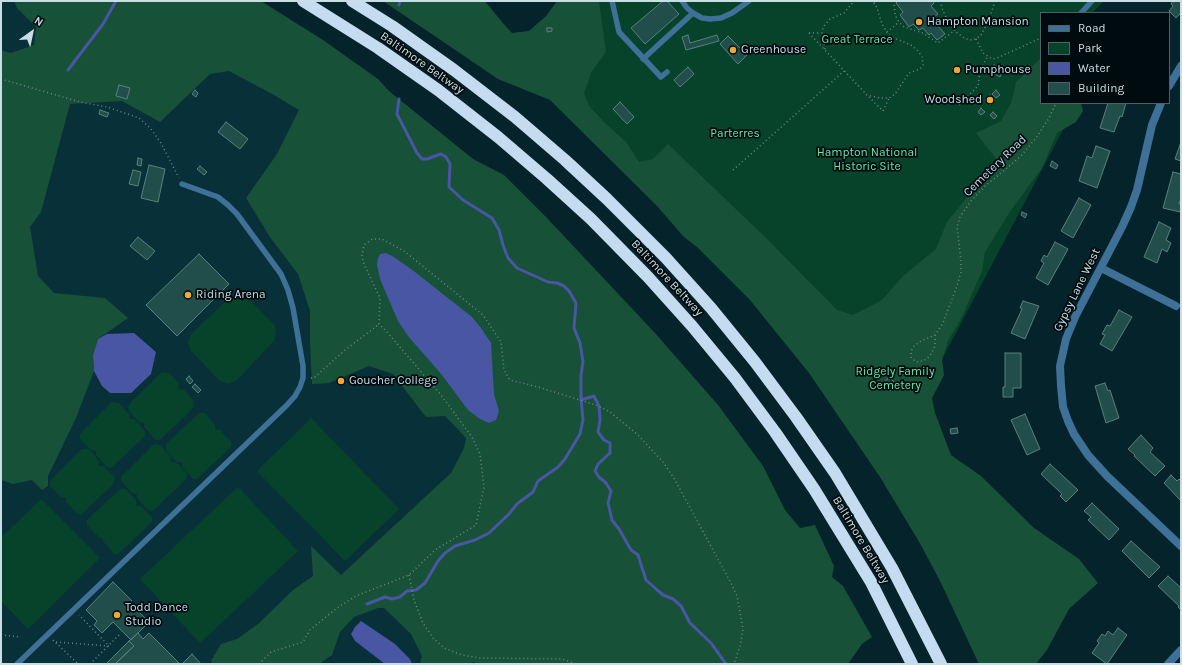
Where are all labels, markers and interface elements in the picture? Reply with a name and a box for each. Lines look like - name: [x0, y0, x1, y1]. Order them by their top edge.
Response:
- north arrow: [12, 12, 52, 52]
- legend: [1040, 12, 1170, 104]
- text: N: [32, 14, 46, 29]
- place label: Hampton Mansion: [927, 15, 1029, 29]
- marker: Hampton Mansion: [914, 17, 924, 27]
- text: Road: [1078, 21, 1106, 35]
- street label: Baltimore Beltway: [377, 29, 467, 97]
- park label: Great Terrace: [821, 33, 893, 47]
- text: Park: [1078, 41, 1102, 55]
- place label: Greenhouse: [741, 43, 806, 57]
- marker: Greenhouse: [728, 45, 738, 55]
- text: Water: [1078, 61, 1110, 75]
- place label: Pumphouse: [965, 63, 1031, 77]
- marker: Pumphouse: [952, 65, 962, 75]
- text: Building: [1078, 81, 1124, 95]
- place label: Woodshed: [925, 93, 982, 107]
- marker: Woodshed: [985, 95, 995, 105]
- park label: Parterres: [710, 127, 760, 141]
- street label: Cemetery Road: [961, 132, 1029, 200]
- park label: Hampton National Historic Site: [817, 146, 917, 174]
- street label: Baltimore Beltway: [628, 237, 706, 319]
- street label: Gypsy Lane West: [1051, 246, 1103, 334]
- place label: Riding Arena: [196, 288, 266, 302]
- marker: Riding Arena: [183, 290, 193, 300]
- park label: Ridgely Family Cemetery: [855, 365, 935, 393]
- place label: Goucher College: [349, 374, 437, 388]
- marker: Goucher College: [336, 376, 346, 386]
- street label: Baltimore Beltway: [829, 494, 893, 586]
- place label: Todd Dance Studio: [125, 601, 188, 629]
- marker: Todd Dance Studio: [112, 610, 122, 620]

